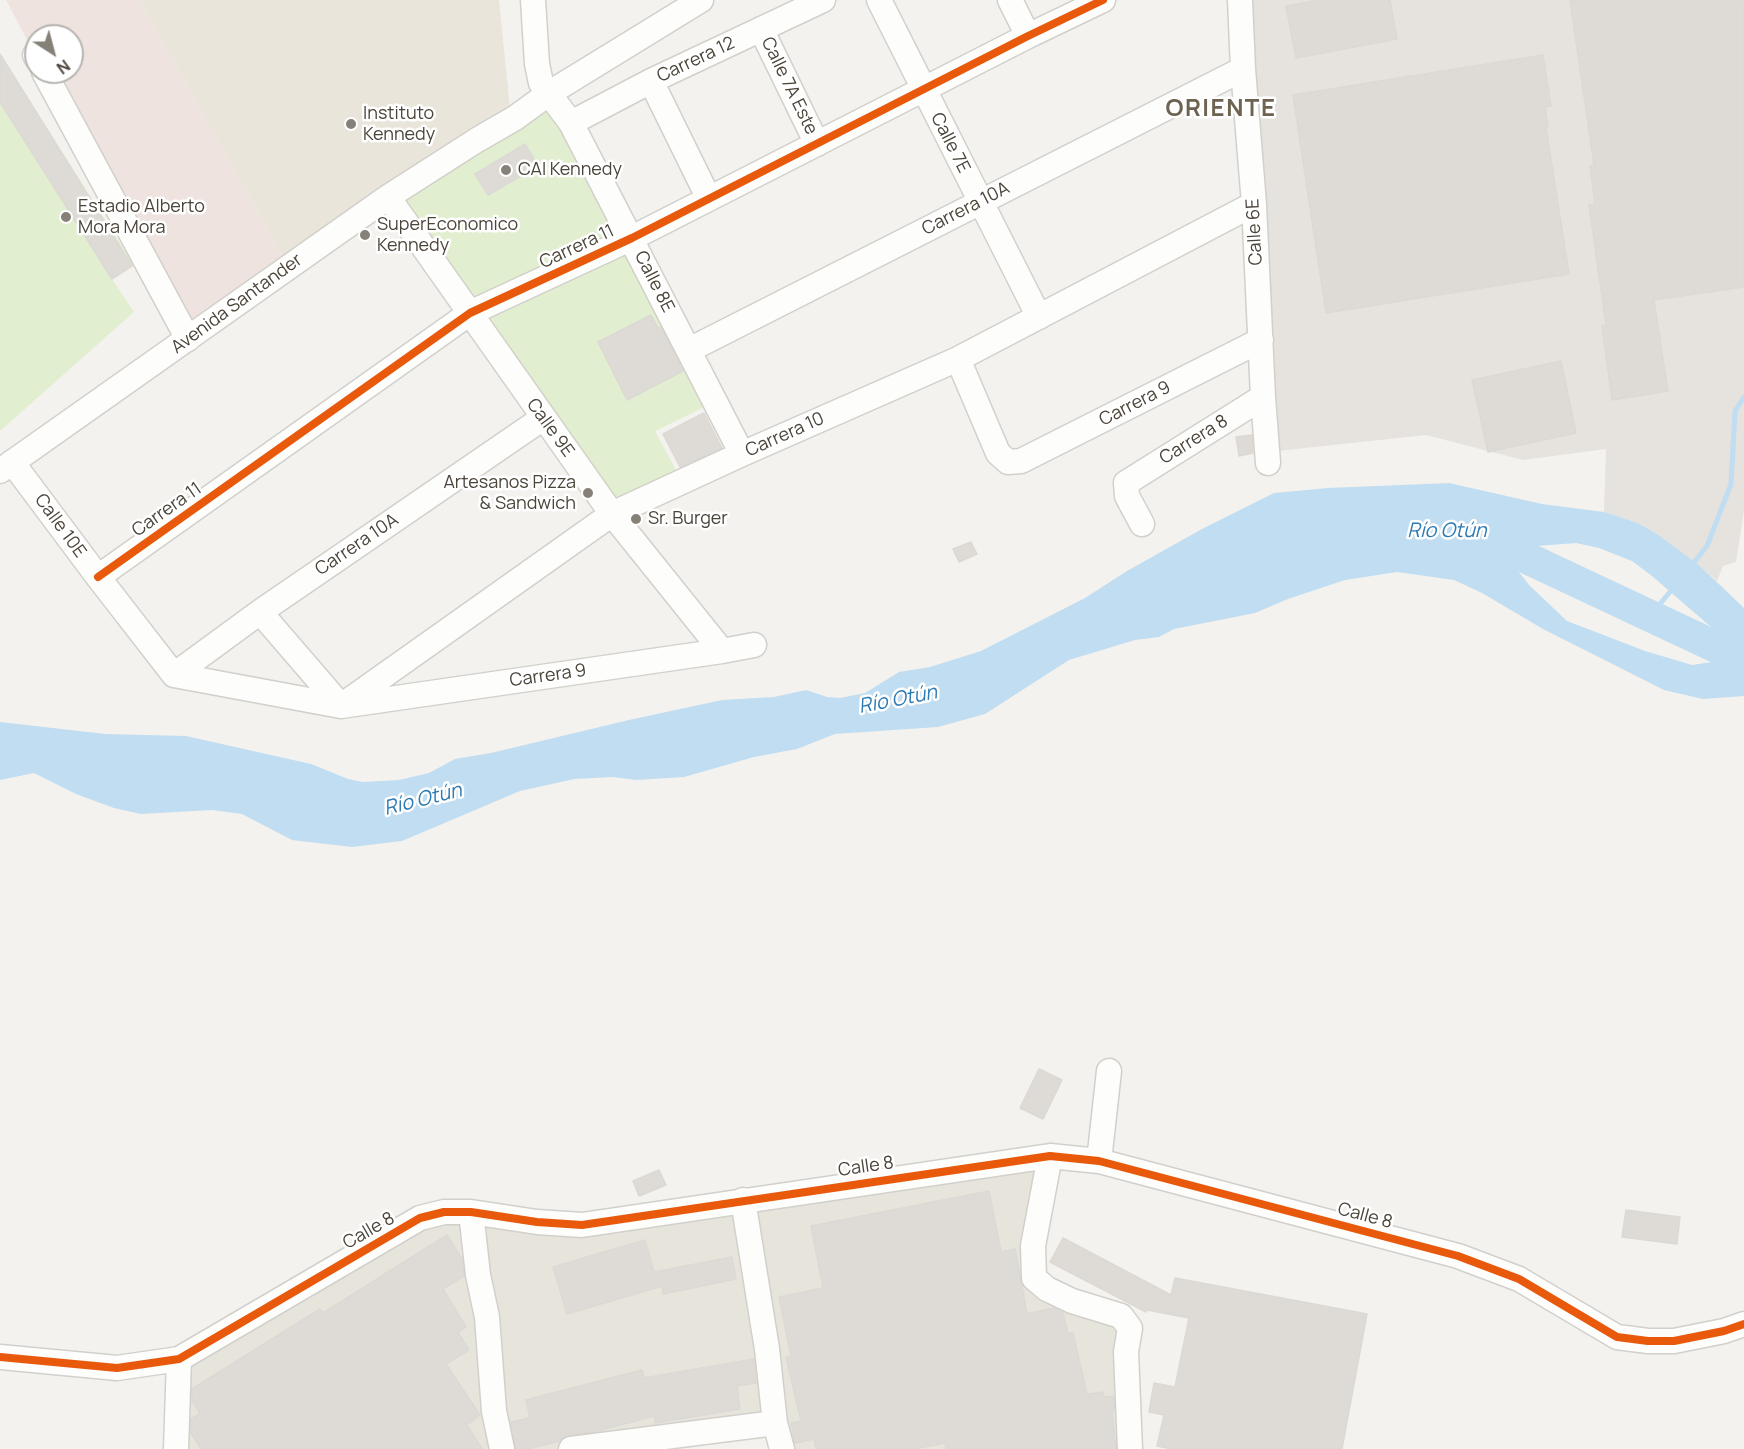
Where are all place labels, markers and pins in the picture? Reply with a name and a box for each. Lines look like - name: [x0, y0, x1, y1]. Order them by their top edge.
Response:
- place label: Instituto Kennedy: [363, 103, 435, 146]
- marker: Instituto Kennedy: [344, 117, 358, 131]
- place label: CAI Kennedy: [518, 159, 622, 181]
- marker: CAI Kennedy: [499, 163, 513, 177]
- place label: Estadio Alberto Mora Mora: [78, 196, 205, 238]
- marker: Estadio Alberto Mora Mora: [59, 210, 73, 224]
- place label: SuperEconomico Kennedy: [377, 214, 518, 256]
- marker: SuperEconomico Kennedy: [358, 228, 372, 242]
- place label: Artesanos Pizza & Sandwich: [443, 472, 576, 514]
- marker: Artesanos Pizza & Sandwich: [581, 486, 595, 500]
- place label: Sr. Burger: [648, 508, 728, 530]
- marker: Sr. Burger: [629, 512, 643, 526]

